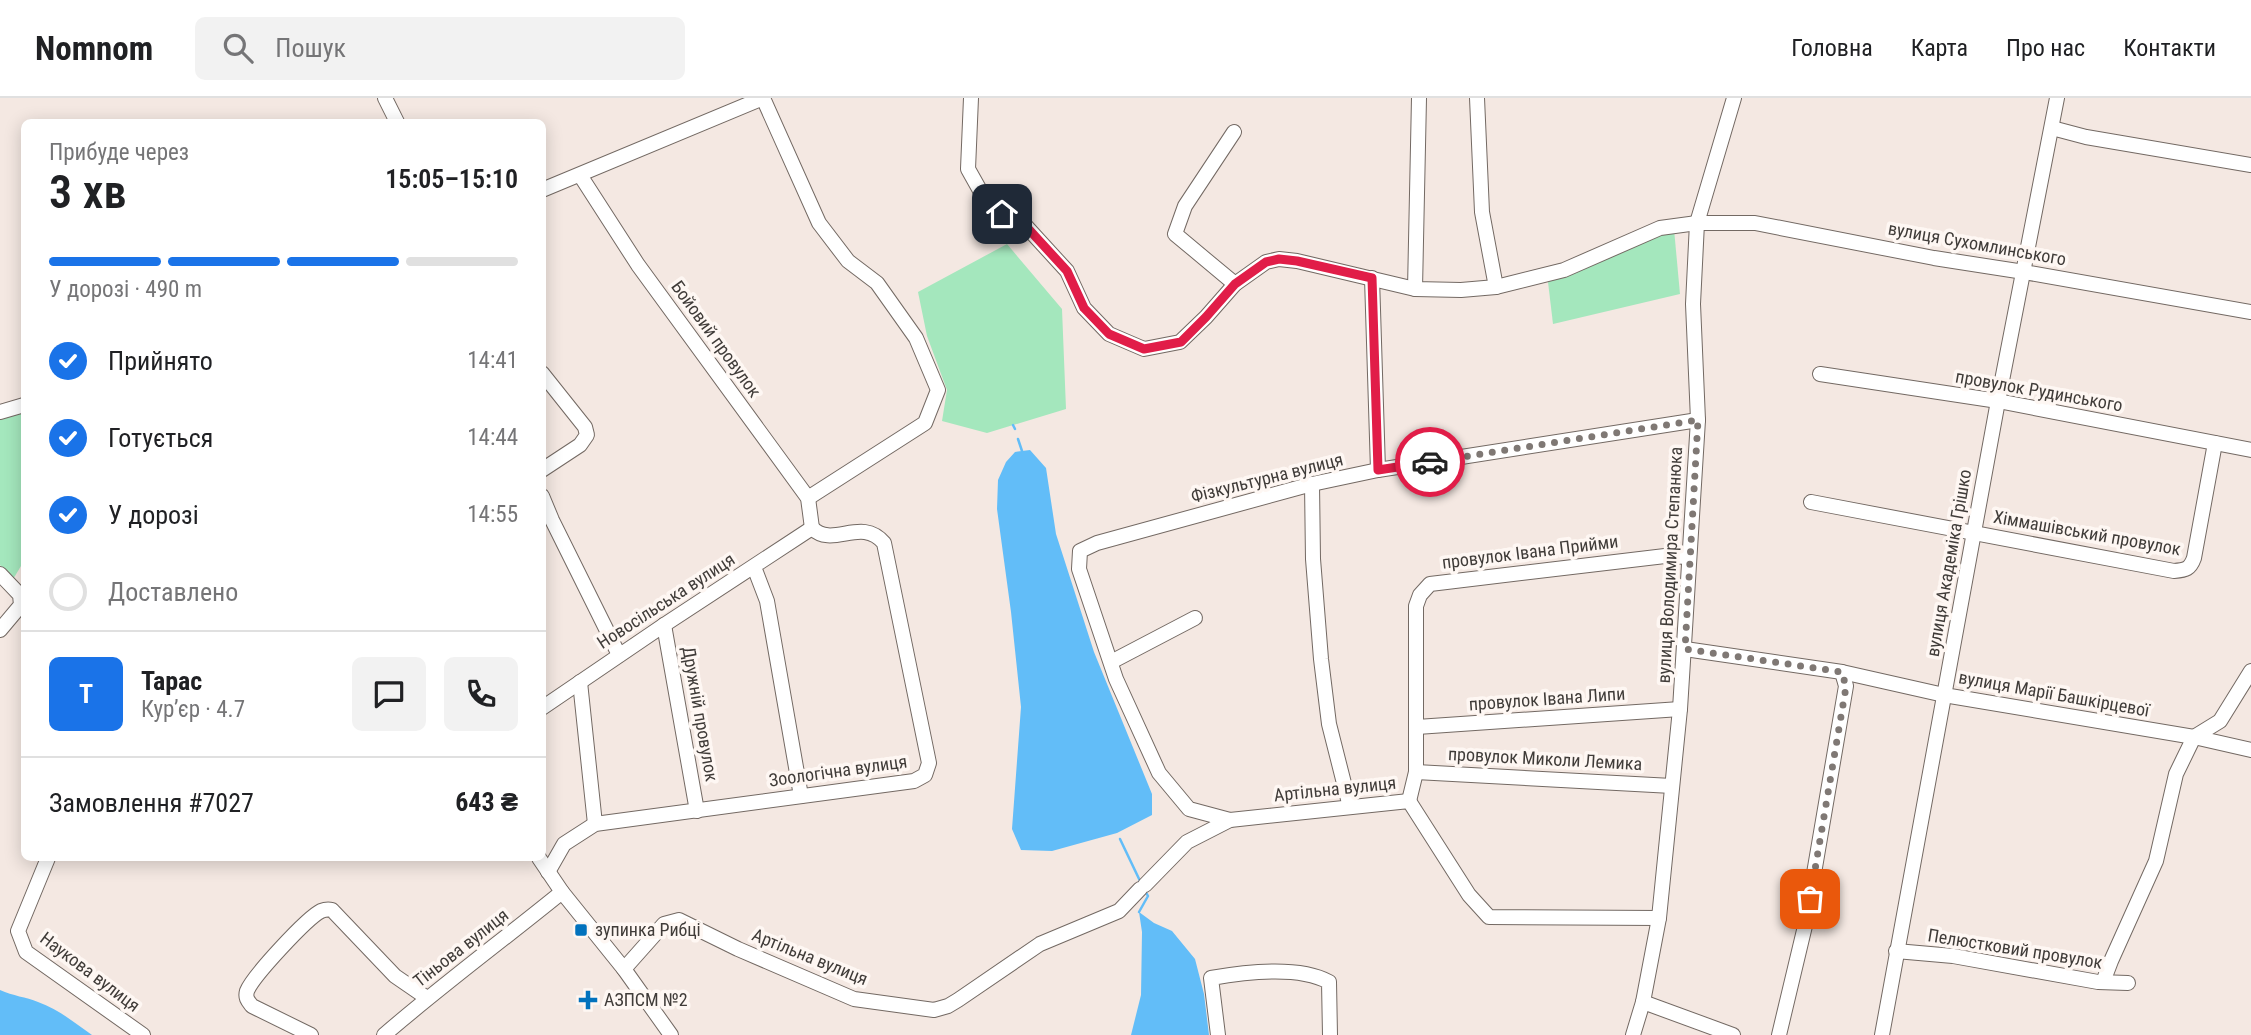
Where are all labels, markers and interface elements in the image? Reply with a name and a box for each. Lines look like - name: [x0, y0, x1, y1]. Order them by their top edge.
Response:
- search box: [195, 17, 685, 80]
- text: Nomnom: [35, 29, 153, 68]
- icon: search: [219, 29, 257, 67]
- text: Пошук: [275, 33, 346, 63]
- text: Головна: [1791, 34, 1873, 62]
- text: Карта: [1911, 34, 1968, 62]
- text: Про нас: [2006, 34, 2085, 62]
- text: Контакти: [2123, 34, 2216, 62]
- text: Прибуде через: [49, 139, 189, 166]
- text: 15:05–15:10: [385, 164, 518, 194]
- text: 3 хв: [49, 165, 126, 219]
- pin: [972, 184, 1032, 244]
- icon: home: [983, 195, 1021, 233]
- street label: вулиця Сухомлинського: [1886, 218, 2068, 270]
- text: У дорозі · 490 m: [49, 276, 202, 303]
- street label: Бойовий провулок: [667, 276, 766, 401]
- icon: check: [49, 342, 87, 380]
- text: Прийнято: [108, 346, 213, 376]
- text: 14:41: [467, 347, 518, 374]
- street label: провулок Рудинського: [1954, 365, 2124, 416]
- icon: check: [49, 419, 87, 457]
- text: Готується: [108, 423, 213, 453]
- text: 14:44: [467, 424, 518, 451]
- courier: [1395, 427, 1465, 497]
- icon: car: [1411, 443, 1449, 481]
- street label: вулиця Володимира Степанюка: [1653, 446, 1686, 684]
- street label: Фізкультурна вулиця: [1189, 448, 1345, 507]
- street label: вулиця Академіка Грішко: [1922, 468, 1975, 658]
- icon: check: [49, 496, 87, 534]
- text: У дорозі: [108, 500, 199, 530]
- text: 14:55: [467, 501, 518, 528]
- street label: Хіммашівський провулок: [1992, 506, 2183, 559]
- street label: провулок Івана Прийми: [1441, 530, 1619, 573]
- street label: Новосільська вулиця: [593, 548, 738, 653]
- text: Доставлено: [108, 577, 238, 607]
- street label: Дружній провулок: [678, 645, 723, 783]
- button: chat: [352, 657, 426, 731]
- button: phone: [444, 657, 518, 731]
- text: Тарас: [141, 666, 202, 696]
- street label: вулиця Марії Башкірцевої: [1957, 666, 2152, 721]
- text: Т: [79, 679, 93, 709]
- street label: провулок Івана Липи: [1468, 683, 1626, 714]
- text: Кур’єр · 4.7: [141, 696, 245, 723]
- street label: провулок Миколи Лемика: [1447, 743, 1643, 774]
- street label: Зоологічна вулиця: [767, 750, 908, 791]
- street label: Артільна вулиця: [1273, 772, 1397, 805]
- text: 643 ₴: [455, 787, 518, 817]
- text: Замовлення #7027: [49, 788, 254, 818]
- pin: [1780, 869, 1840, 929]
- icon: bag: [1791, 880, 1829, 918]
- street label: Тіньова вулиця: [409, 904, 512, 991]
- place label: зупинка Рибці: [595, 919, 701, 940]
- marker: зупинка Рибці: [573, 922, 589, 938]
- street label: Артільна вулиця: [749, 924, 871, 989]
- street label: Пелюстковий провулок: [1926, 924, 2104, 973]
- street label: Наукова вулиця: [36, 927, 144, 1016]
- place label: АЗПСМ №2: [604, 989, 688, 1010]
- marker: АЗПСМ №2: [578, 990, 598, 1010]

